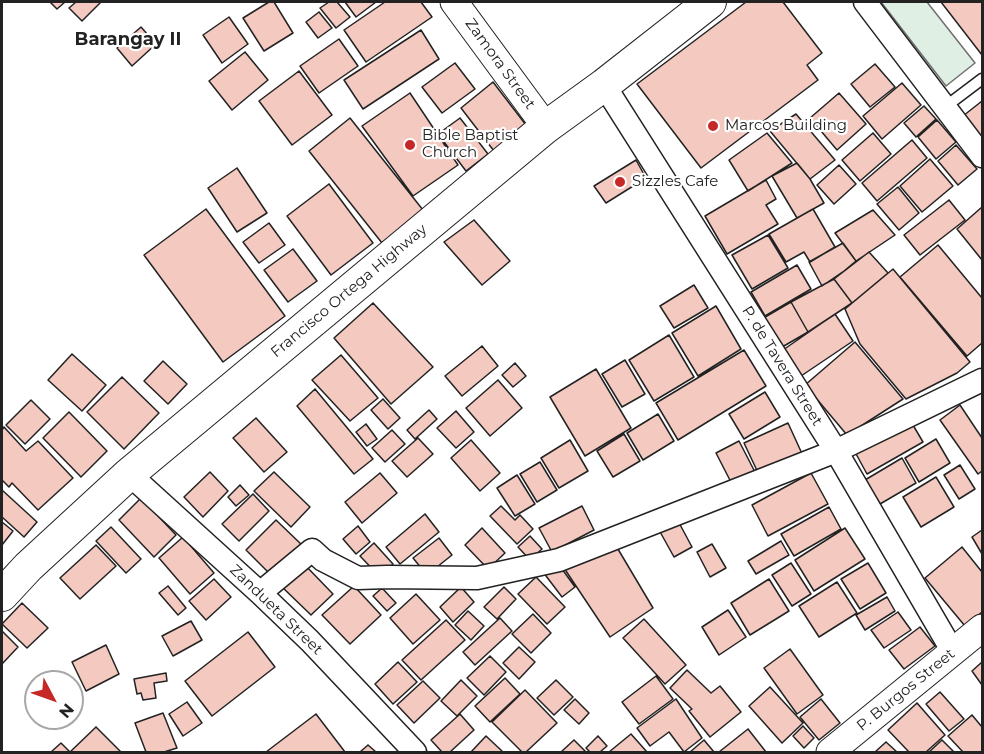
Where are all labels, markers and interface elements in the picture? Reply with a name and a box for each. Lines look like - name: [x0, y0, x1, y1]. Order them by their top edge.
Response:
- street label: Zamora Street: [461, 15, 539, 113]
- district label: Barangay II: [75, 29, 181, 51]
- place label: Marcos Building: [725, 117, 847, 135]
- marker: Marcos Building: [706, 119, 720, 133]
- place label: Bible Baptist Church: [422, 127, 518, 162]
- marker: Bible Baptist Church: [403, 138, 417, 152]
- place label: Sizzles Cafe: [632, 173, 718, 191]
- marker: Sizzles Cafe: [613, 175, 627, 189]
- street label: Francisco Ortega Highway: [267, 221, 431, 361]
- street label: P. de Tavera Street: [738, 303, 826, 429]
- street label: Zandueta Street: [226, 561, 326, 659]
- street label: P. Burgos Street: [853, 645, 959, 735]
- north arrow: [24, 670, 84, 730]
- text: N: [55, 700, 78, 722]

